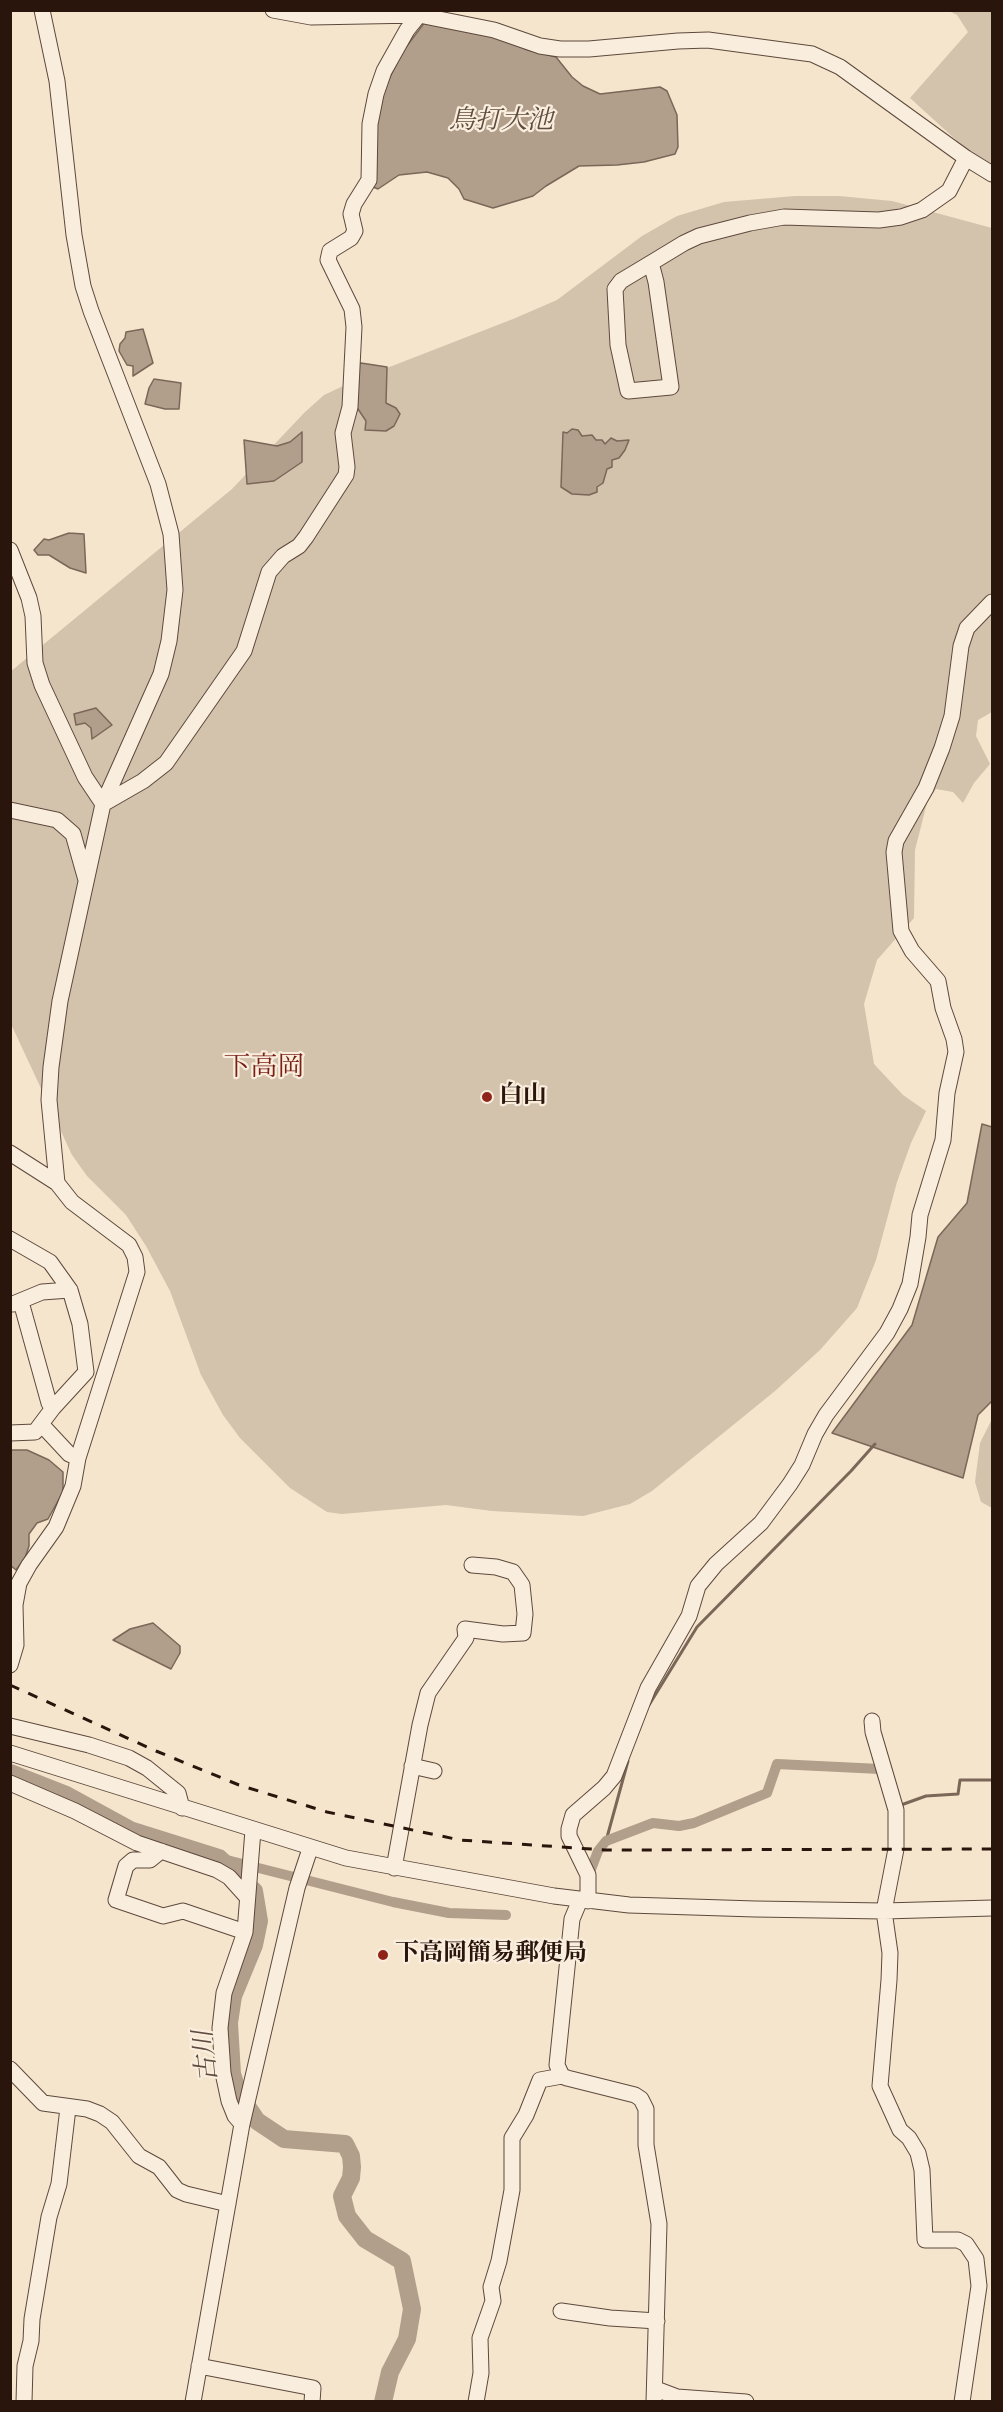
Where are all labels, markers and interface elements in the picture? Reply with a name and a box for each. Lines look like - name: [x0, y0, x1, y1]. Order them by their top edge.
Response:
- water label: 鳥打大池: [449, 107, 553, 139]
- district label: 下高岡: [224, 1053, 304, 1085]
- place label: 白山: [499, 1083, 547, 1111]
- marker: 白山: [480, 1090, 494, 1104]
- place label: 下高岡簡易郵便局: [395, 1941, 587, 1969]
- marker: 下高岡簡易郵便局: [376, 1948, 390, 1962]
- water label: 古川: [190, 2029, 226, 2083]

